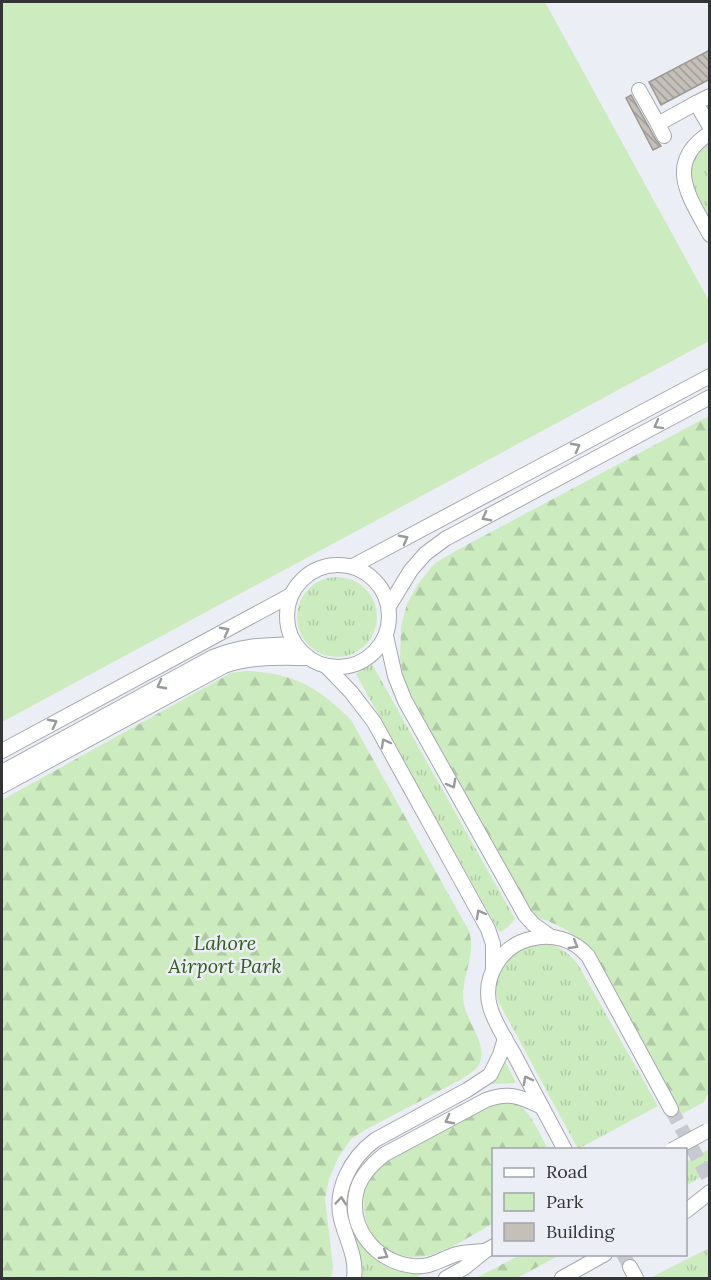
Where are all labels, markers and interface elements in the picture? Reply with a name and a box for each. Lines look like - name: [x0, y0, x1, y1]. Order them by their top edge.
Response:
- one-way arrow: [654, 418, 664, 429]
- one-way arrow: [570, 443, 580, 454]
- one-way arrow: [482, 510, 493, 521]
- one-way arrow: [398, 535, 408, 546]
- one-way arrow: [218, 627, 229, 638]
- one-way arrow: [157, 678, 168, 689]
- one-way arrow: [47, 719, 57, 730]
- one-way arrow: [381, 739, 392, 749]
- one-way arrow: [445, 778, 456, 788]
- one-way arrow: [476, 909, 487, 920]
- park label: Lahore Airport Park: [167, 930, 282, 978]
- one-way arrow: [568, 938, 578, 950]
- one-way arrow: [523, 1075, 534, 1086]
- one-way arrow: [445, 1113, 456, 1124]
- legend: [492, 1148, 687, 1256]
- text: Road: [546, 1160, 588, 1183]
- text: Park: [546, 1190, 584, 1213]
- one-way arrow: [334, 1197, 347, 1206]
- text: Building: [546, 1220, 616, 1243]
- one-way arrow: [377, 1248, 388, 1259]

